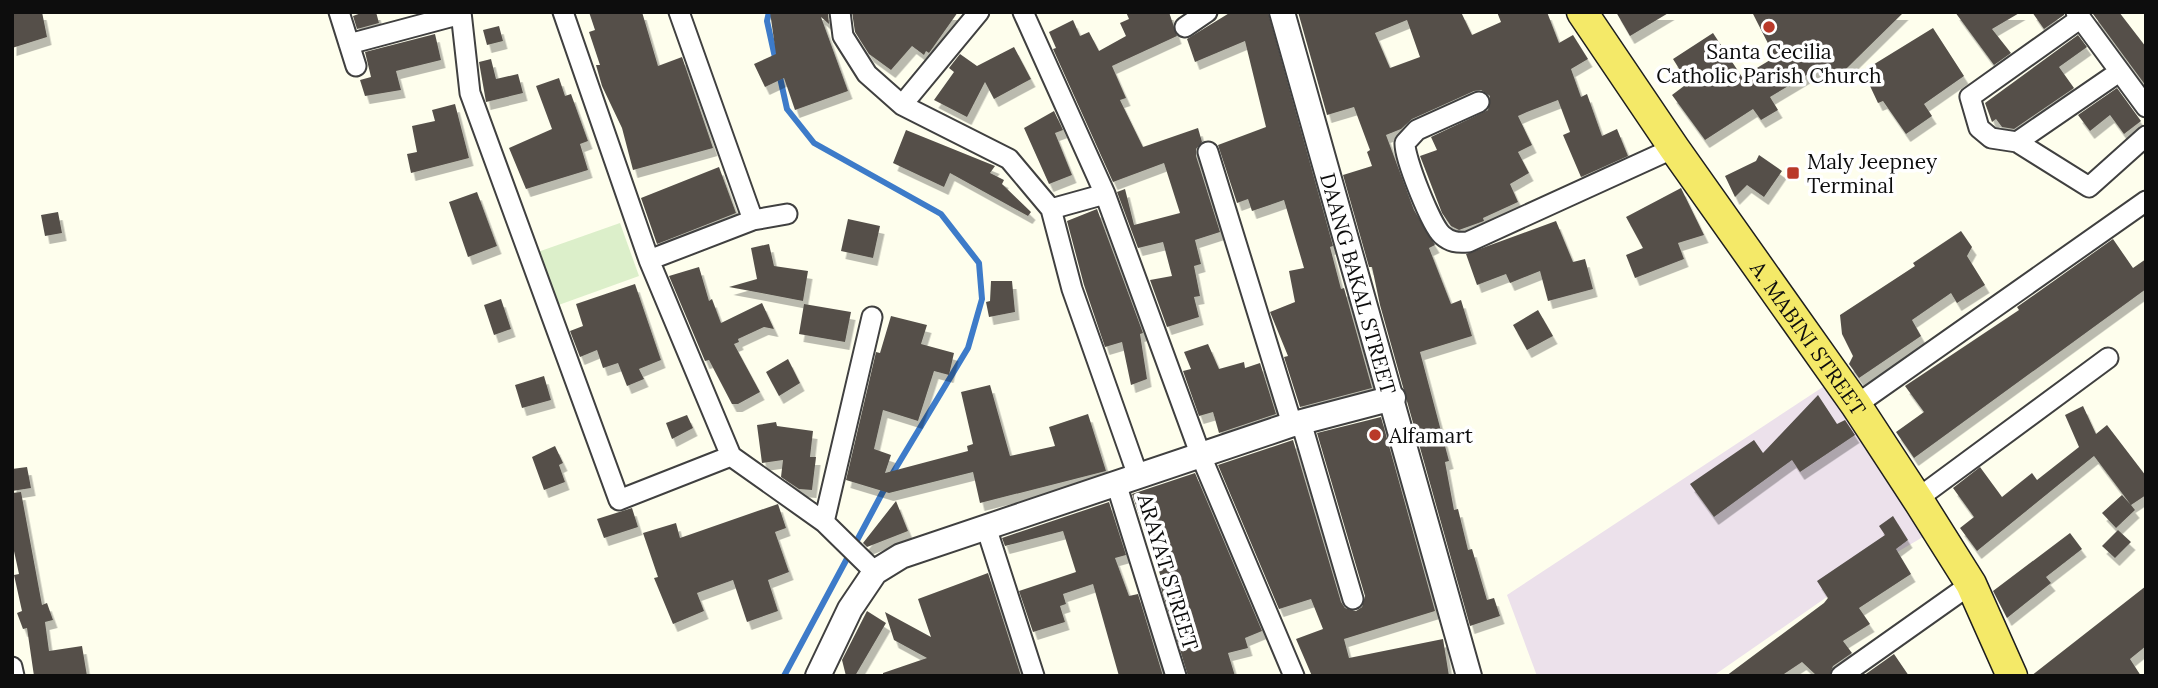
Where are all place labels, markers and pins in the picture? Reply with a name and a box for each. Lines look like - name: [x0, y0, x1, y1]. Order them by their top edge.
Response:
- marker: Santa Cecilia Catholic Parish Church: [1761, 19, 1777, 35]
- place label: Santa Cecilia Catholic Parish Church: [1656, 38, 1882, 89]
- place label: Maly Jeepney Terminal: [1807, 148, 1937, 199]
- marker: Maly Jeepney Terminal: [1785, 165, 1801, 181]
- place label: Alfamart: [1388, 422, 1474, 449]
- marker: Alfamart: [1367, 427, 1383, 443]

